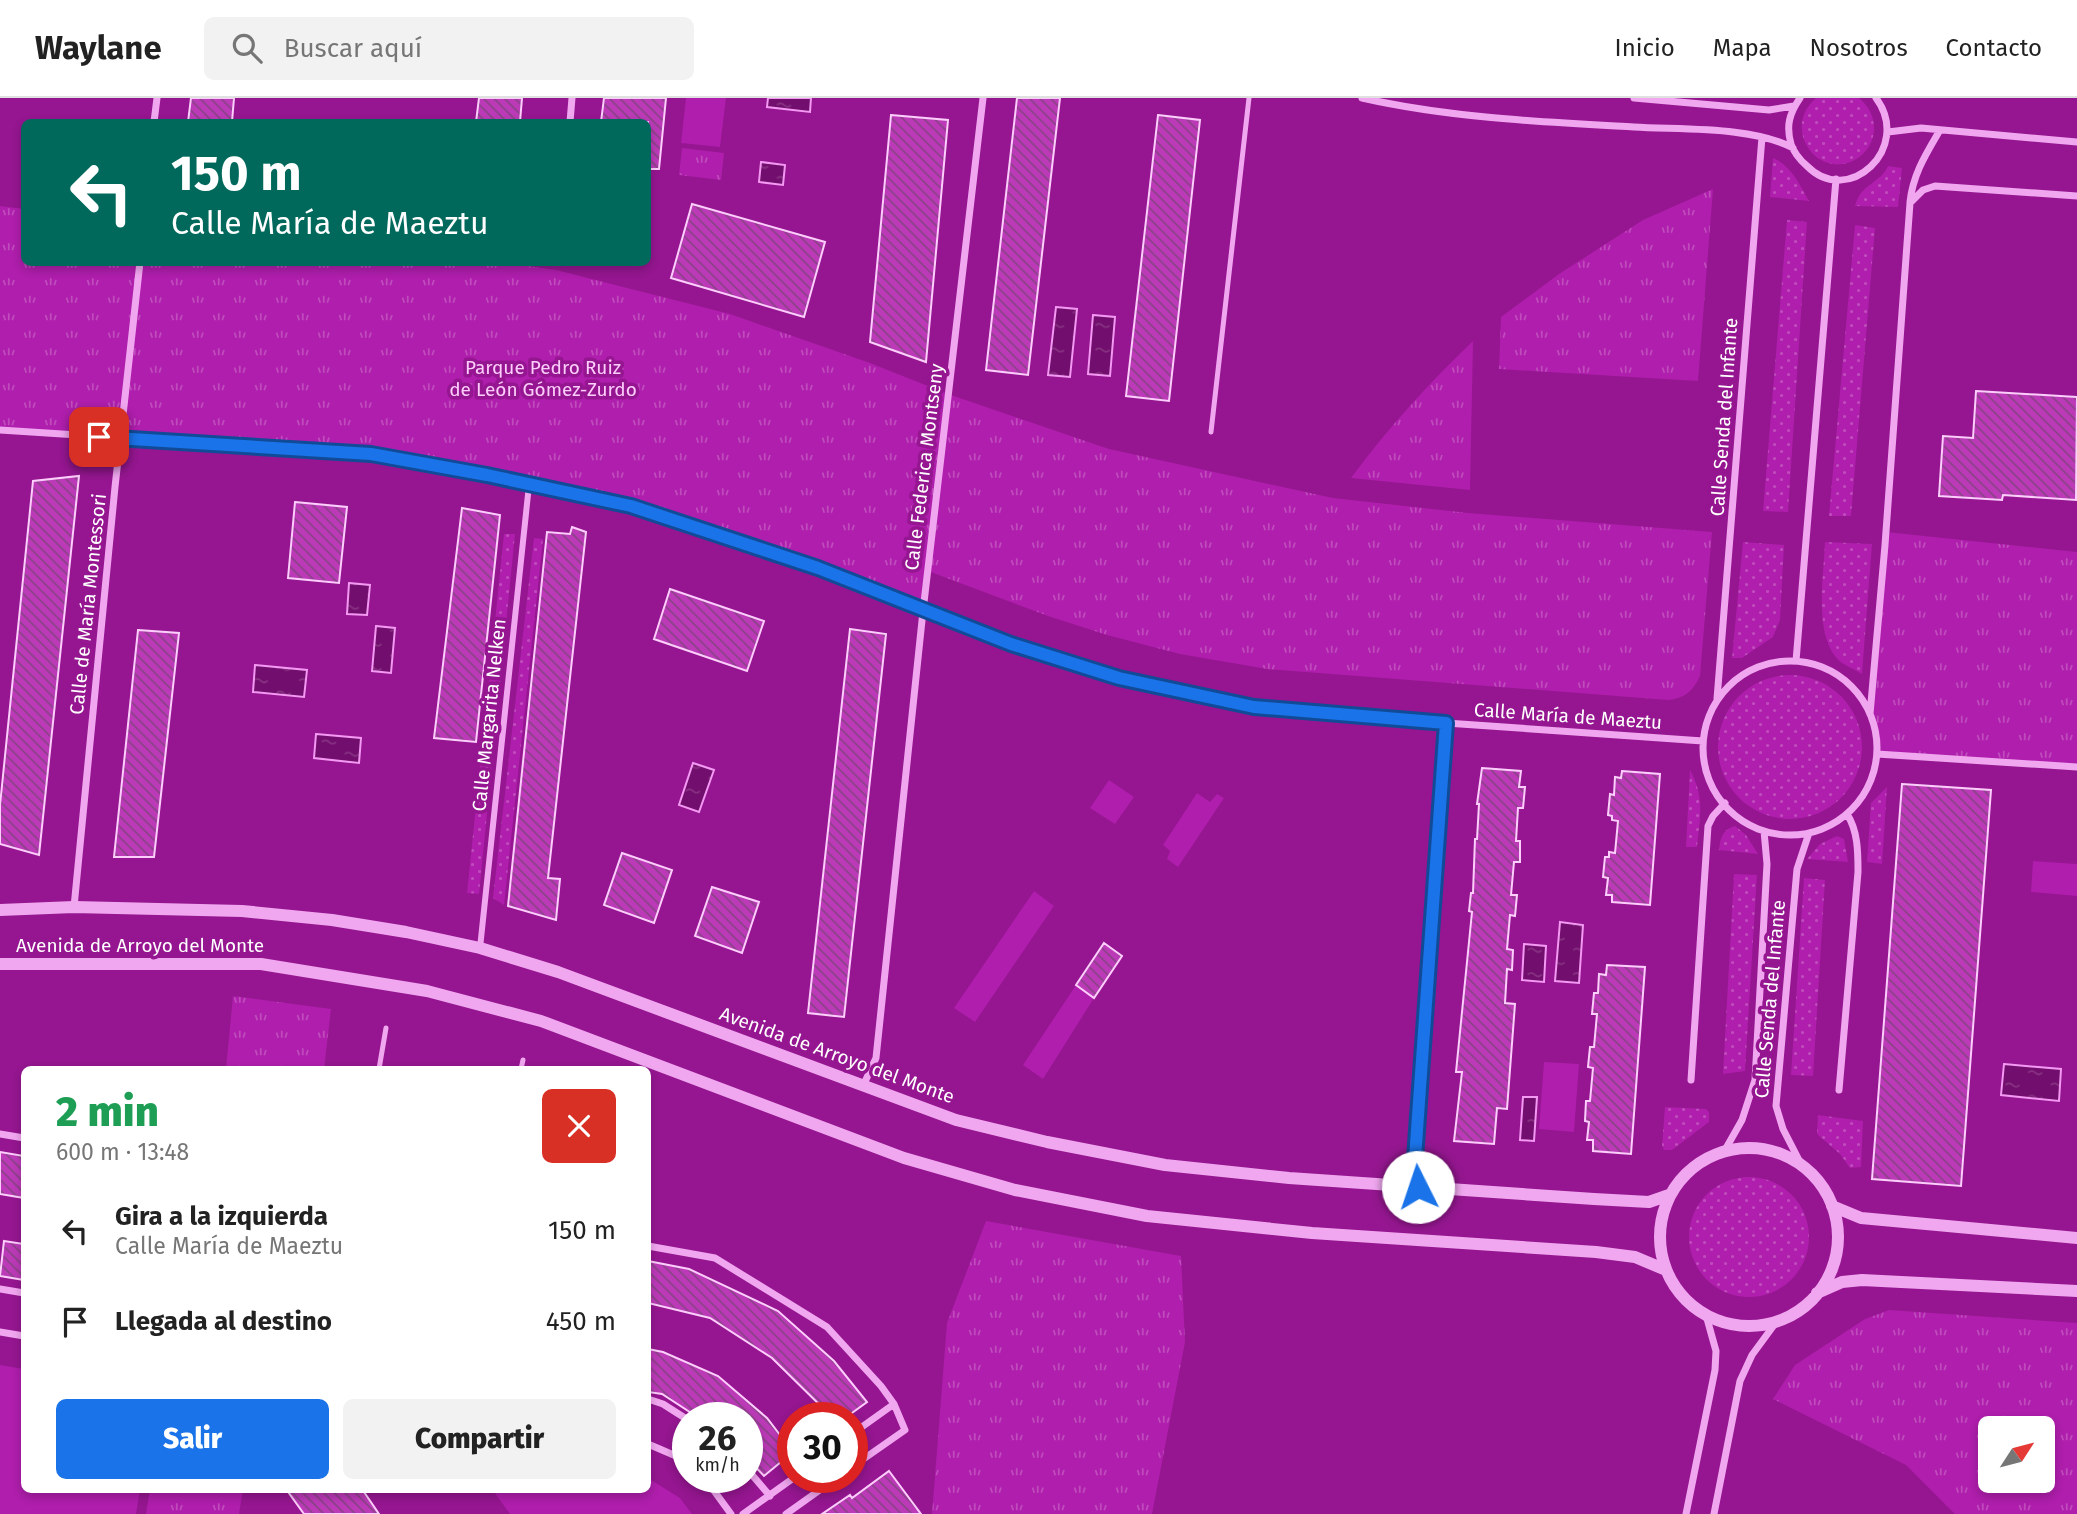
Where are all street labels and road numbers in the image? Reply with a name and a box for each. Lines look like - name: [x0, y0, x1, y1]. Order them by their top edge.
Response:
- street label: Calle Senda del Infante: [1706, 317, 1742, 517]
- street label: Calle Federica Montseny: [900, 362, 948, 572]
- street label: Calle de María Montessori: [65, 492, 111, 716]
- street label: Calle Margarita Nelken: [467, 617, 511, 813]
- street label: Calle María de Maeztu: [1473, 698, 1663, 734]
- street label: Calle Senda del Infante: [1750, 899, 1790, 1099]
- street label: Avenida de Arroyo del Monte: [16, 934, 264, 957]
- street label: Avenida de Arroyo del Monte: [716, 1002, 958, 1108]

